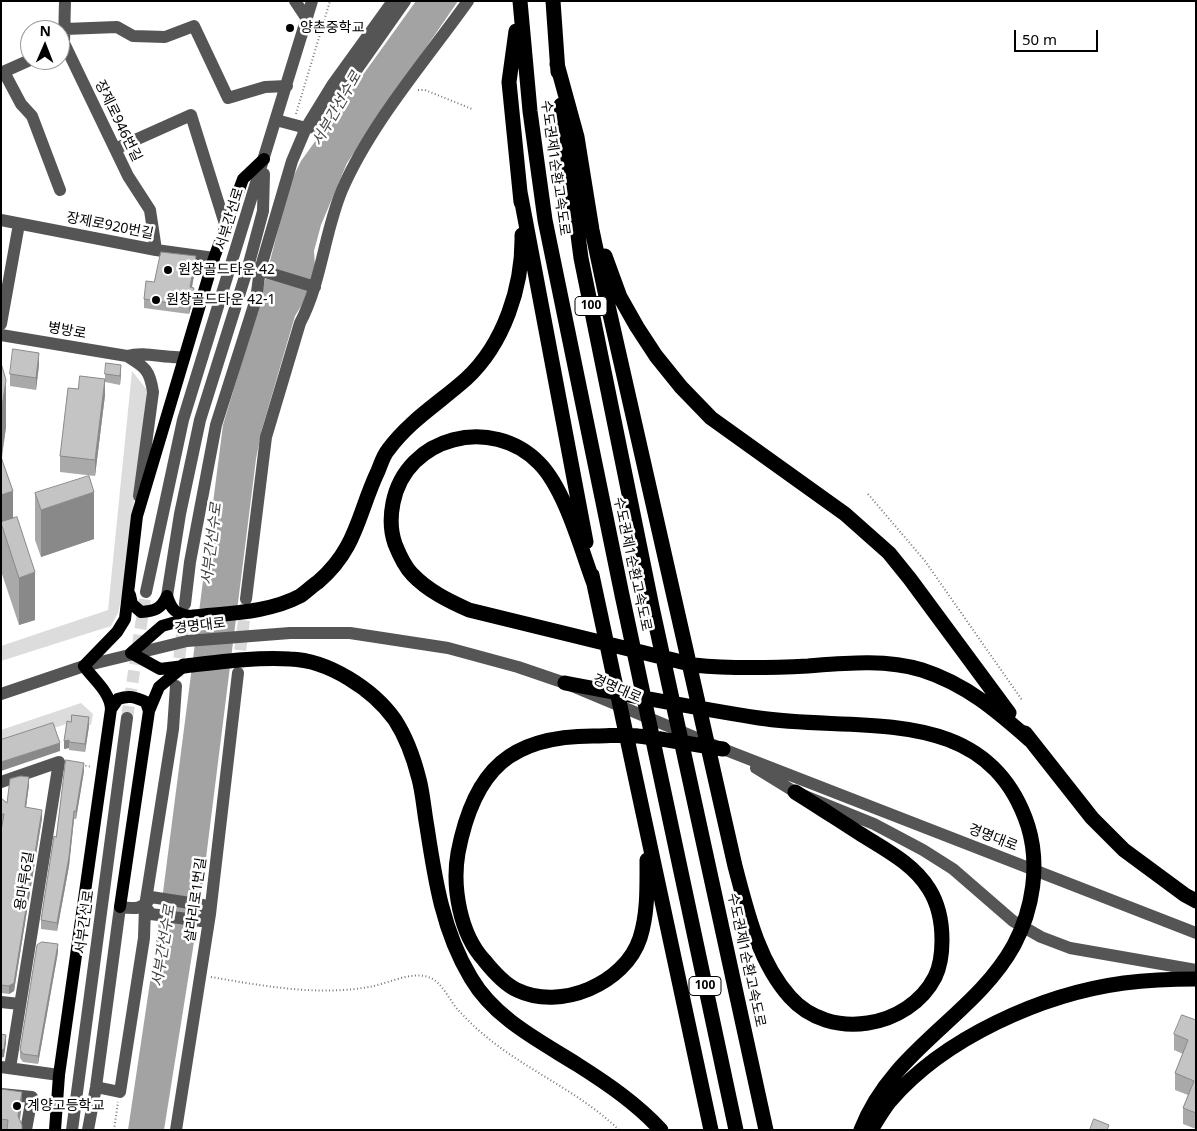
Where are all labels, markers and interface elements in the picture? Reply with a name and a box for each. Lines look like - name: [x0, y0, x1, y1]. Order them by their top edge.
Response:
- north arrow: [20, 20, 70, 70]
- place label: 양촌중학교: [300, 20, 364, 36]
- scale bar: [1017, 20, 1101, 52]
- text: N: [39, 21, 51, 40]
- marker: 양촌중학교: [284, 22, 296, 34]
- text: 50 m: [1022, 29, 1057, 49]
- water label: 서부간선수로: [309, 69, 365, 149]
- street label: 장제로946번길: [91, 78, 145, 164]
- street label: 수도권제1순환고속도로: [537, 99, 573, 237]
- street label: 서부간선로: [213, 186, 247, 252]
- street label: 장제로920번길: [65, 209, 155, 243]
- place label: 원창골드타운 42: [178, 262, 275, 278]
- marker: 원창골드타운 42: [162, 264, 174, 276]
- place label: 원창골드타운 42-1: [166, 292, 275, 308]
- marker: 원창골드타운 42-1: [150, 294, 162, 306]
- road number: 100: [575, 296, 607, 316]
- street label: 병방로: [47, 319, 87, 343]
- street label: 수도권제1순환고속도로: [610, 495, 654, 633]
- water label: 서부간선수로: [198, 502, 226, 586]
- street label: 경명대로: [173, 615, 227, 637]
- street label: 경명대로: [590, 671, 644, 707]
- street label: 경명대로: [966, 821, 1020, 855]
- street label: 용마루6길: [12, 850, 38, 912]
- street label: 살라리로1번길: [182, 857, 210, 943]
- street label: 서부간선로: [72, 889, 98, 955]
- street label: 수도권제1순환고속도로: [724, 891, 768, 1029]
- water label: 서부간선수로: [149, 904, 179, 988]
- road number: 100: [689, 976, 721, 996]
- place label: 계양고등학교: [27, 1098, 104, 1114]
- marker: 계양고등학교: [11, 1100, 23, 1112]

